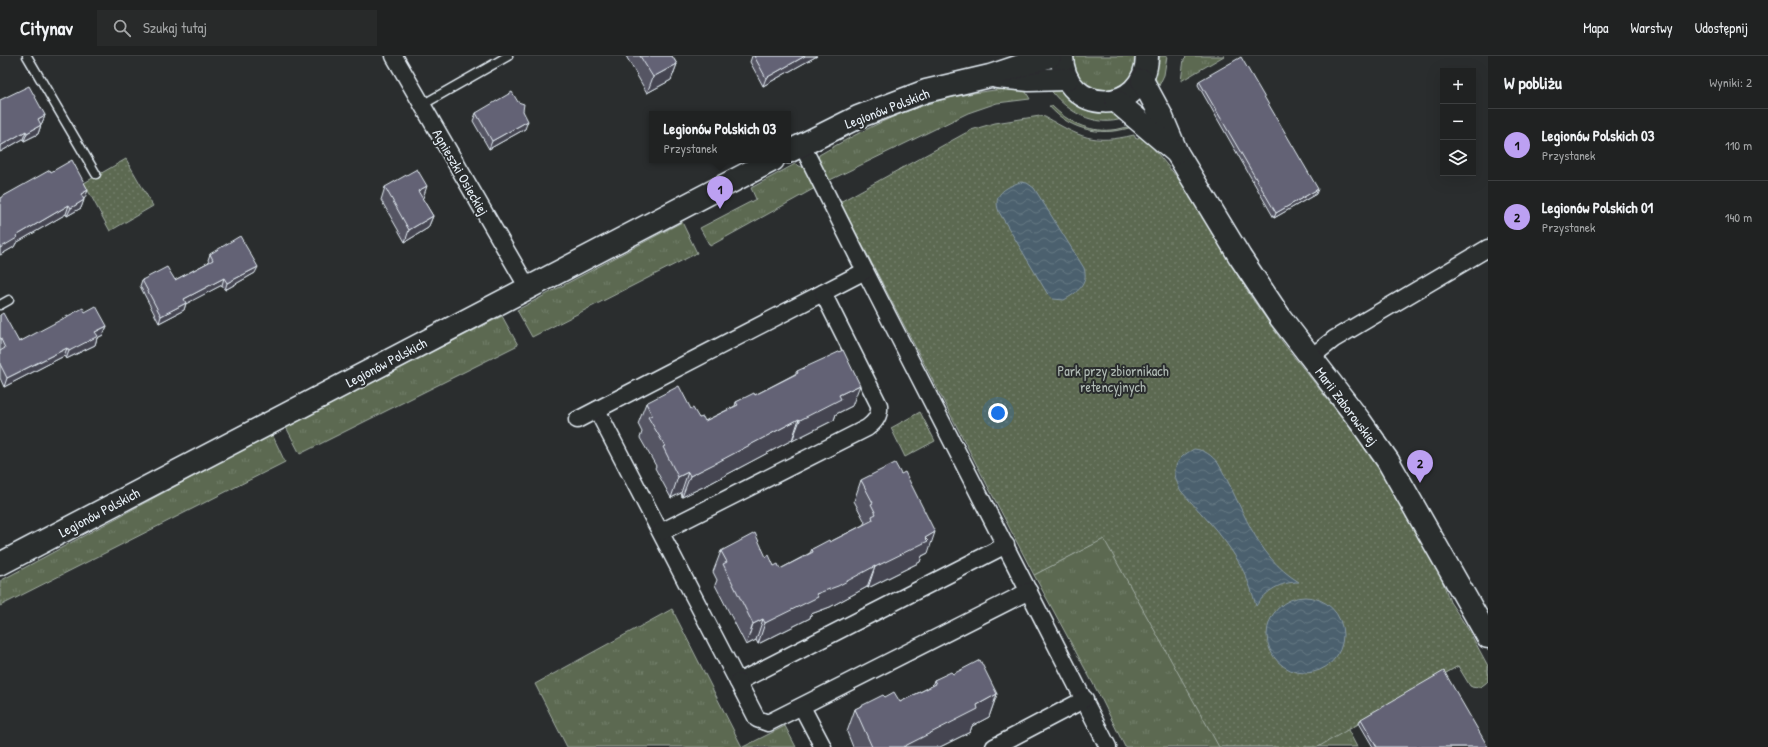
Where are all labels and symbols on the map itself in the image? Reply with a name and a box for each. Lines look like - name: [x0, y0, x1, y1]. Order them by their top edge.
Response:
- street label: Legionów Polskich: [842, 83, 933, 134]
- street label: Agnieszki Osieckiej: [428, 125, 493, 219]
- pin: 1: [707, 176, 733, 209]
- street label: Legionów Polskich: [342, 333, 430, 392]
- park label: Park przy zbiornikach retencyjnych: [1057, 361, 1169, 397]
- street label: Marii Zaborowskiej: [1311, 363, 1383, 450]
- your location: [988, 403, 1008, 423]
- pin: 2: [1407, 450, 1433, 483]
- street label: Legionów Polskich: [55, 483, 143, 542]

